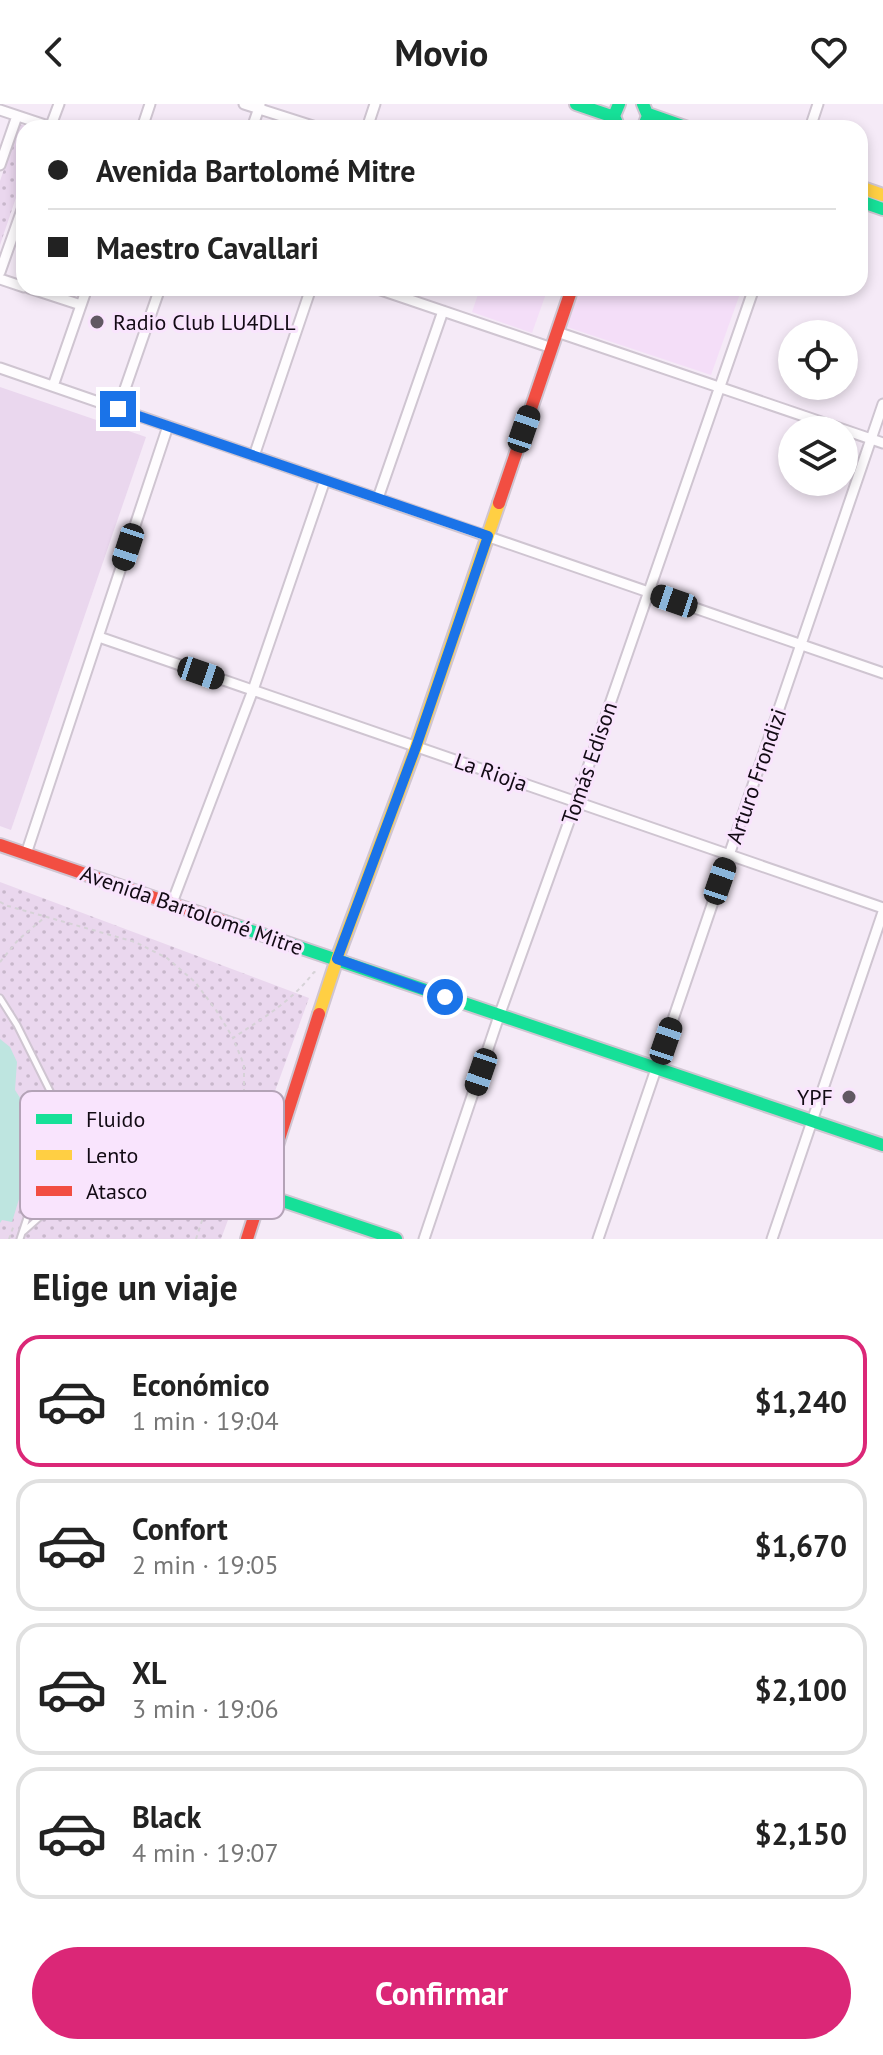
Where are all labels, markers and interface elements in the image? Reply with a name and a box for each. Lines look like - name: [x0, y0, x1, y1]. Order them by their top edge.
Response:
- text: Movio: [395, 29, 488, 76]
- icon: back: [32, 30, 76, 74]
- icon: heart: [807, 30, 851, 74]
- text: Avenida Bartolomé Mitre: [96, 151, 416, 190]
- text: Maestro Cavallari: [96, 228, 319, 267]
- place label: Radio Club LU4DLL: [113, 308, 296, 336]
- marker: Radio Club LU4DLL: [88, 313, 106, 331]
- map controls: [778, 320, 858, 496]
- button: locate: [778, 320, 858, 400]
- route end: [100, 391, 136, 427]
- car: [505, 402, 543, 456]
- button: layers: [778, 416, 858, 496]
- car: [109, 520, 147, 574]
- car: [647, 582, 701, 620]
- car: [174, 654, 228, 692]
- street label: Tomás Edison: [555, 698, 623, 828]
- street label: Arturo Frondizi: [720, 704, 792, 848]
- street label: La Rioja: [451, 747, 531, 797]
- car: [701, 854, 739, 908]
- street label: Avenida Bartolomé Mitre: [77, 859, 307, 961]
- route start: [427, 979, 463, 1015]
- car: [647, 1014, 685, 1068]
- car: [462, 1045, 500, 1099]
- place label: YPF: [797, 1083, 833, 1111]
- marker: YPF: [840, 1088, 858, 1106]
- legend: [20, 1091, 284, 1219]
- text: Fluido: [86, 1105, 145, 1133]
- text: Lento: [86, 1141, 138, 1169]
- text: Atasco: [86, 1177, 147, 1205]
- text: Elige un viaje: [32, 1263, 238, 1310]
- icon: car: [36, 1365, 108, 1437]
- text: Económico: [132, 1365, 270, 1404]
- text: $1,240: [754, 1382, 847, 1421]
- text: 1 min · 19:04: [132, 1404, 279, 1437]
- icon: car: [36, 1509, 108, 1581]
- text: Confort: [132, 1509, 228, 1548]
- text: $1,670: [754, 1526, 847, 1565]
- text: 2 min · 19:05: [132, 1548, 279, 1581]
- icon: car: [36, 1653, 108, 1725]
- text: XL: [132, 1653, 166, 1692]
- text: $2,100: [754, 1670, 847, 1709]
- text: 3 min · 19:06: [132, 1692, 279, 1725]
- icon: car: [36, 1797, 108, 1869]
- text: Black: [132, 1797, 201, 1836]
- text: $2,150: [754, 1814, 847, 1853]
- text: 4 min · 19:07: [132, 1836, 279, 1869]
- button: Confirmar: [32, 1947, 851, 2039]

